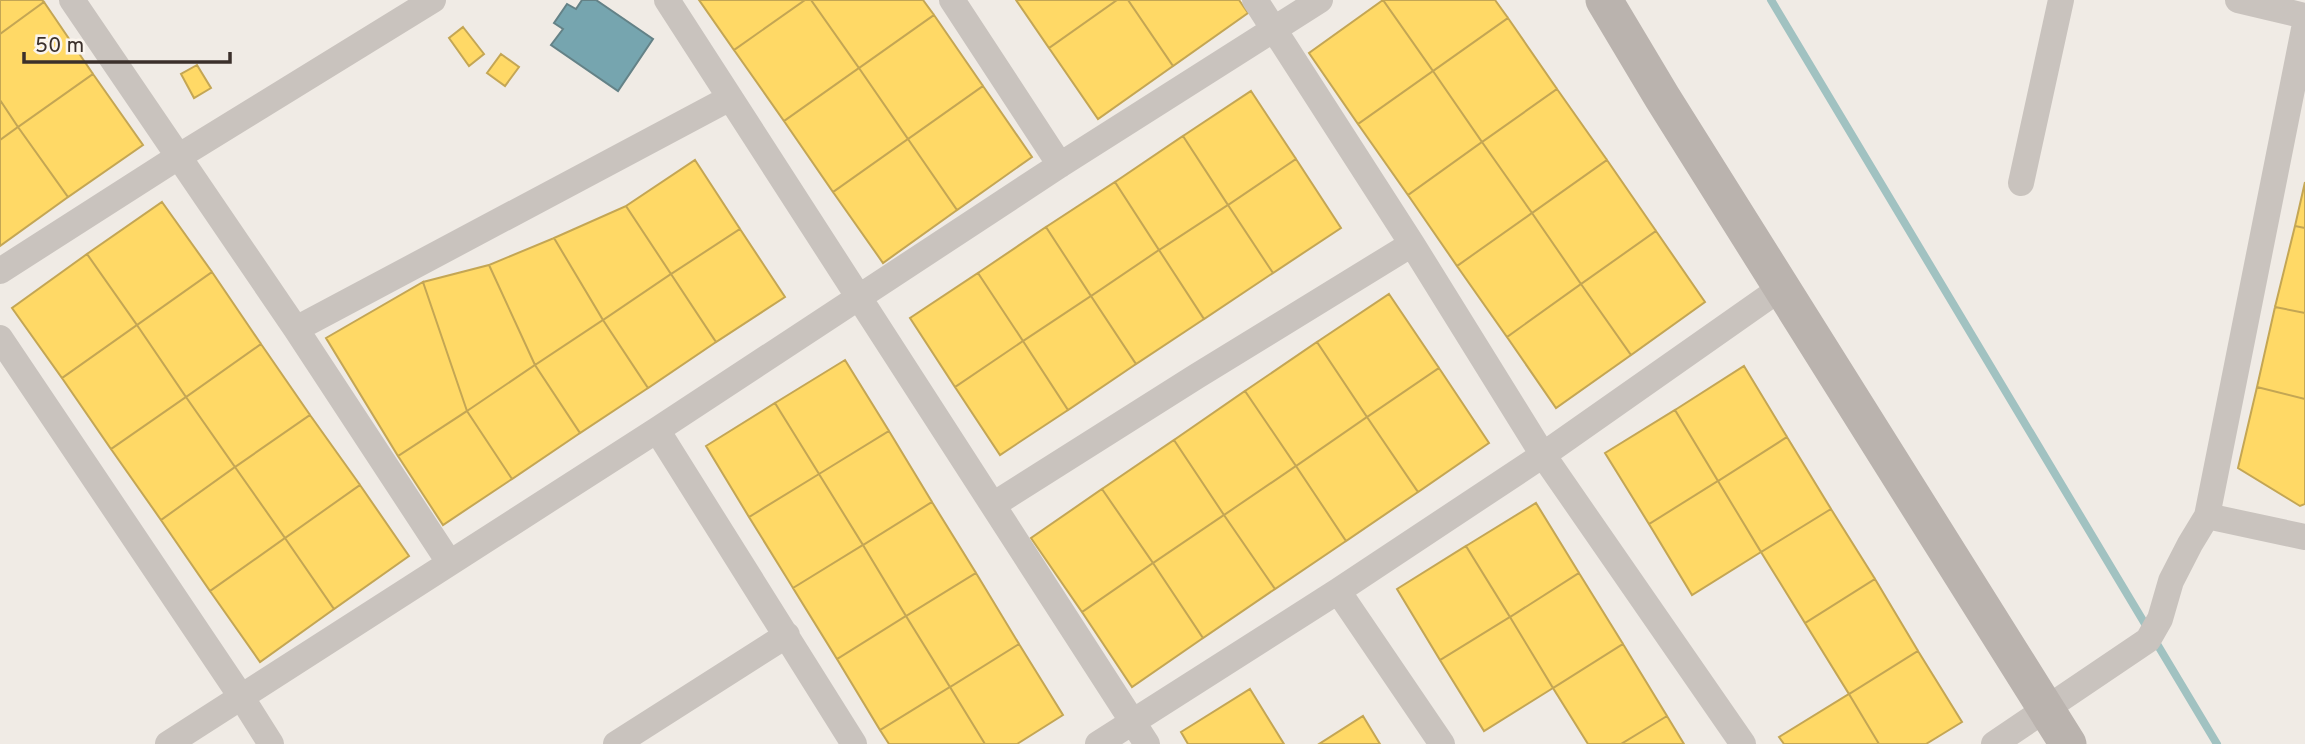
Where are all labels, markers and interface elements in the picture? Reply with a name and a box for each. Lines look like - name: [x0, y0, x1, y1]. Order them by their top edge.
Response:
- scale bar: [24, 21, 231, 65]
- text: 50 m: [35, 33, 84, 60]

